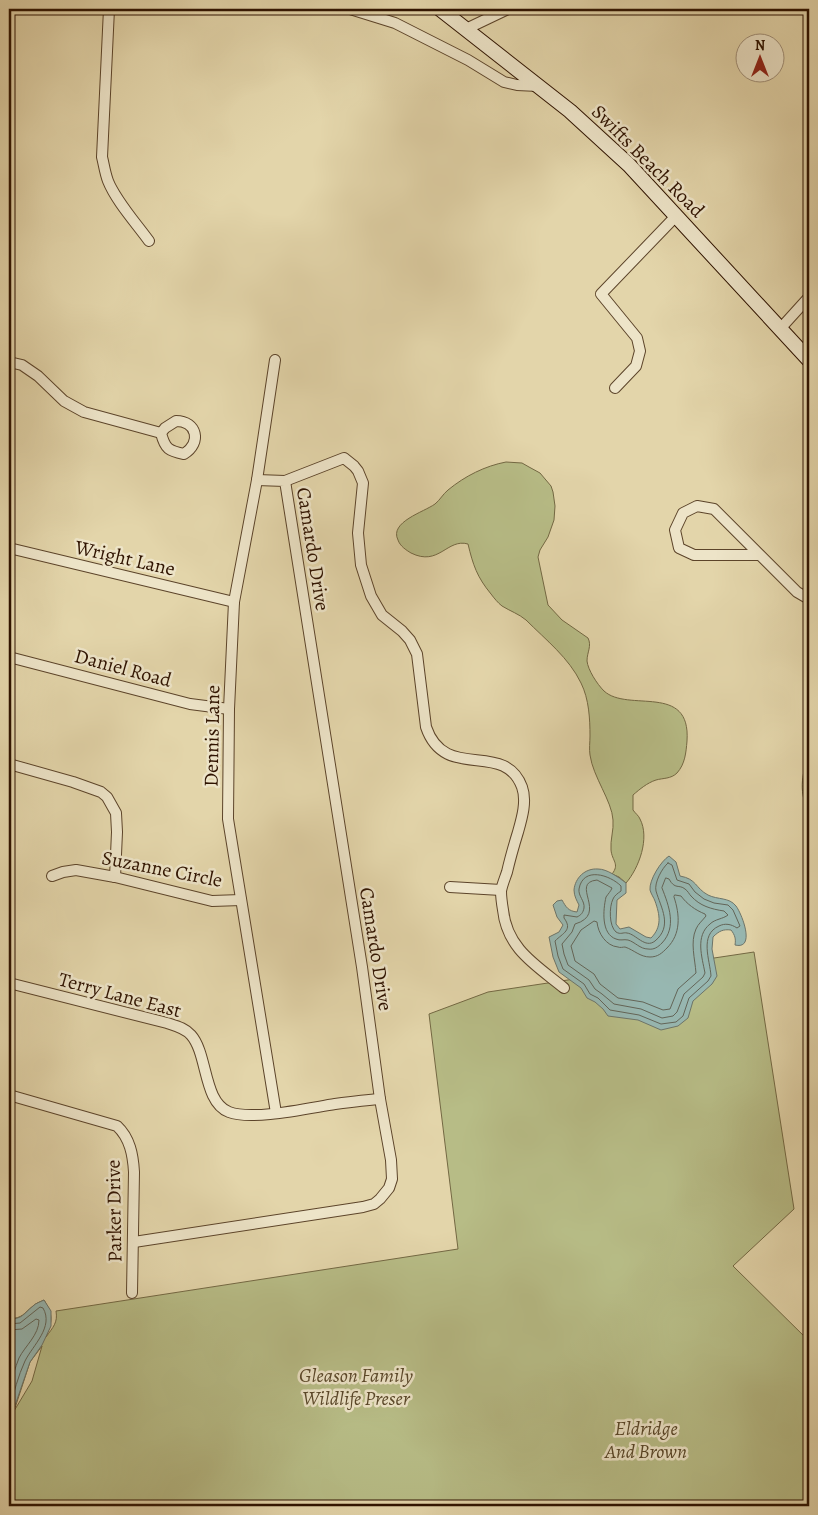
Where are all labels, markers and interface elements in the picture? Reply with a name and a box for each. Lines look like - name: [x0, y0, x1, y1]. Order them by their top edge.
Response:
- north arrow: [736, 32, 786, 82]
- text: N: [755, 36, 765, 55]
- street label: Swifts Beach Road: [586, 99, 711, 224]
- street label: Camardo Drive: [290, 485, 336, 613]
- street label: Wright Lane: [71, 533, 178, 583]
- street label: Daniel Road: [71, 642, 175, 694]
- street label: Dennis Lane: [198, 685, 226, 787]
- street label: Suzanne Circle: [99, 844, 225, 894]
- street label: Camardo Drive: [353, 885, 399, 1013]
- street label: Terry Lane East: [56, 966, 185, 1024]
- street label: Parker Drive: [100, 1159, 128, 1263]
- park label: Gleason Family Wildlife Preser: [299, 1362, 413, 1412]
- park label: Eldridge And Brown: [604, 1415, 687, 1465]

